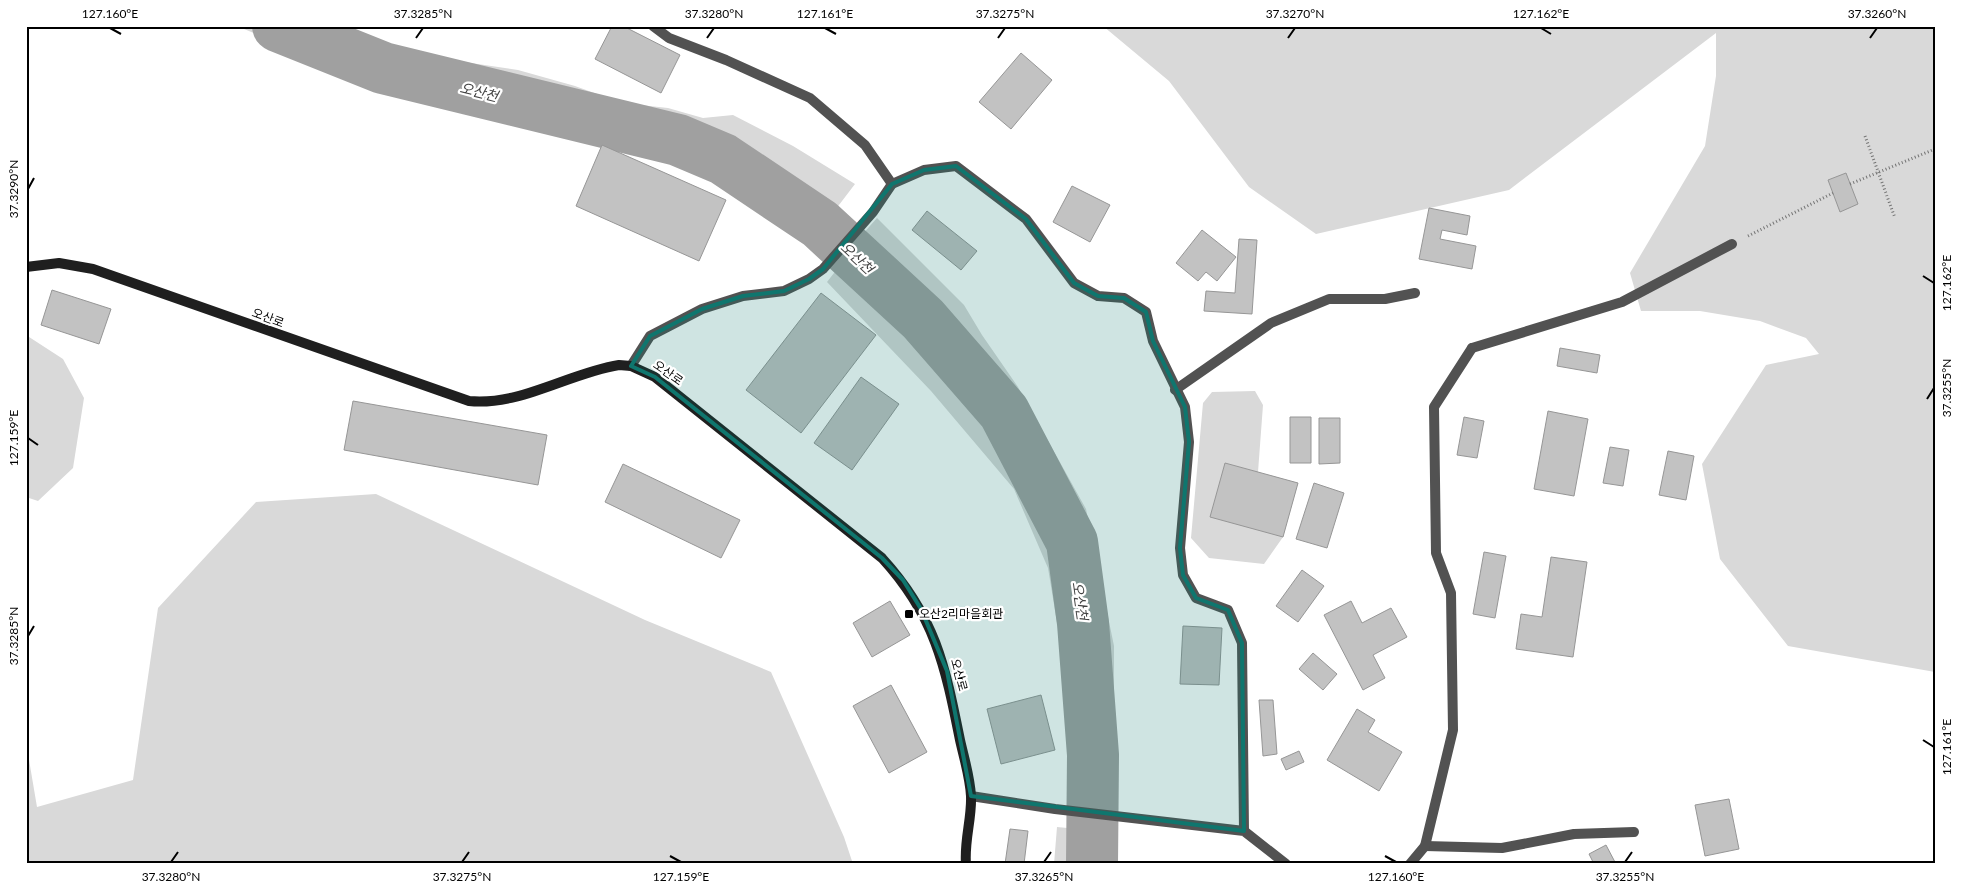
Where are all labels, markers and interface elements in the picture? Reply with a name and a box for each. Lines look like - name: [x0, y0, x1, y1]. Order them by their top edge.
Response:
- text: 127.160°E: [82, 6, 138, 21]
- text: 37.3285°N: [394, 6, 452, 21]
- text: 37.3280°N: [685, 6, 743, 21]
- text: 127.161°E: [797, 6, 853, 21]
- text: 37.3275°N: [976, 6, 1034, 21]
- text: 37.3270°N: [1266, 6, 1324, 21]
- text: 127.162°E: [1513, 6, 1569, 21]
- text: 37.3260°N: [1848, 6, 1906, 21]
- water label: 오산천: [458, 79, 501, 105]
- text: 37.3290°N: [6, 160, 21, 218]
- water label: 오산천: [837, 238, 878, 278]
- text: 127.162°E: [1939, 255, 1954, 311]
- street label: 오산로: [250, 305, 286, 330]
- street label: 오산로: [650, 357, 686, 388]
- text: 37.3255°N: [1939, 359, 1954, 417]
- text: 127.159°E: [6, 410, 21, 466]
- water label: 오산천: [1069, 581, 1092, 622]
- place label: 오산2리마을회관: [919, 606, 1003, 621]
- text: 37.3285°N: [6, 607, 21, 665]
- marker: 오산2리마을회관: [903, 608, 915, 620]
- street label: 오산로: [948, 657, 971, 693]
- text: 127.161°E: [1939, 719, 1954, 775]
- text: 37.3280°N: [142, 869, 200, 884]
- text: 37.3275°N: [433, 869, 491, 884]
- text: 127.159°E: [653, 869, 709, 884]
- text: 37.3265°N: [1015, 869, 1073, 884]
- text: 127.160°E: [1368, 869, 1424, 884]
- text: 37.3255°N: [1596, 869, 1654, 884]

